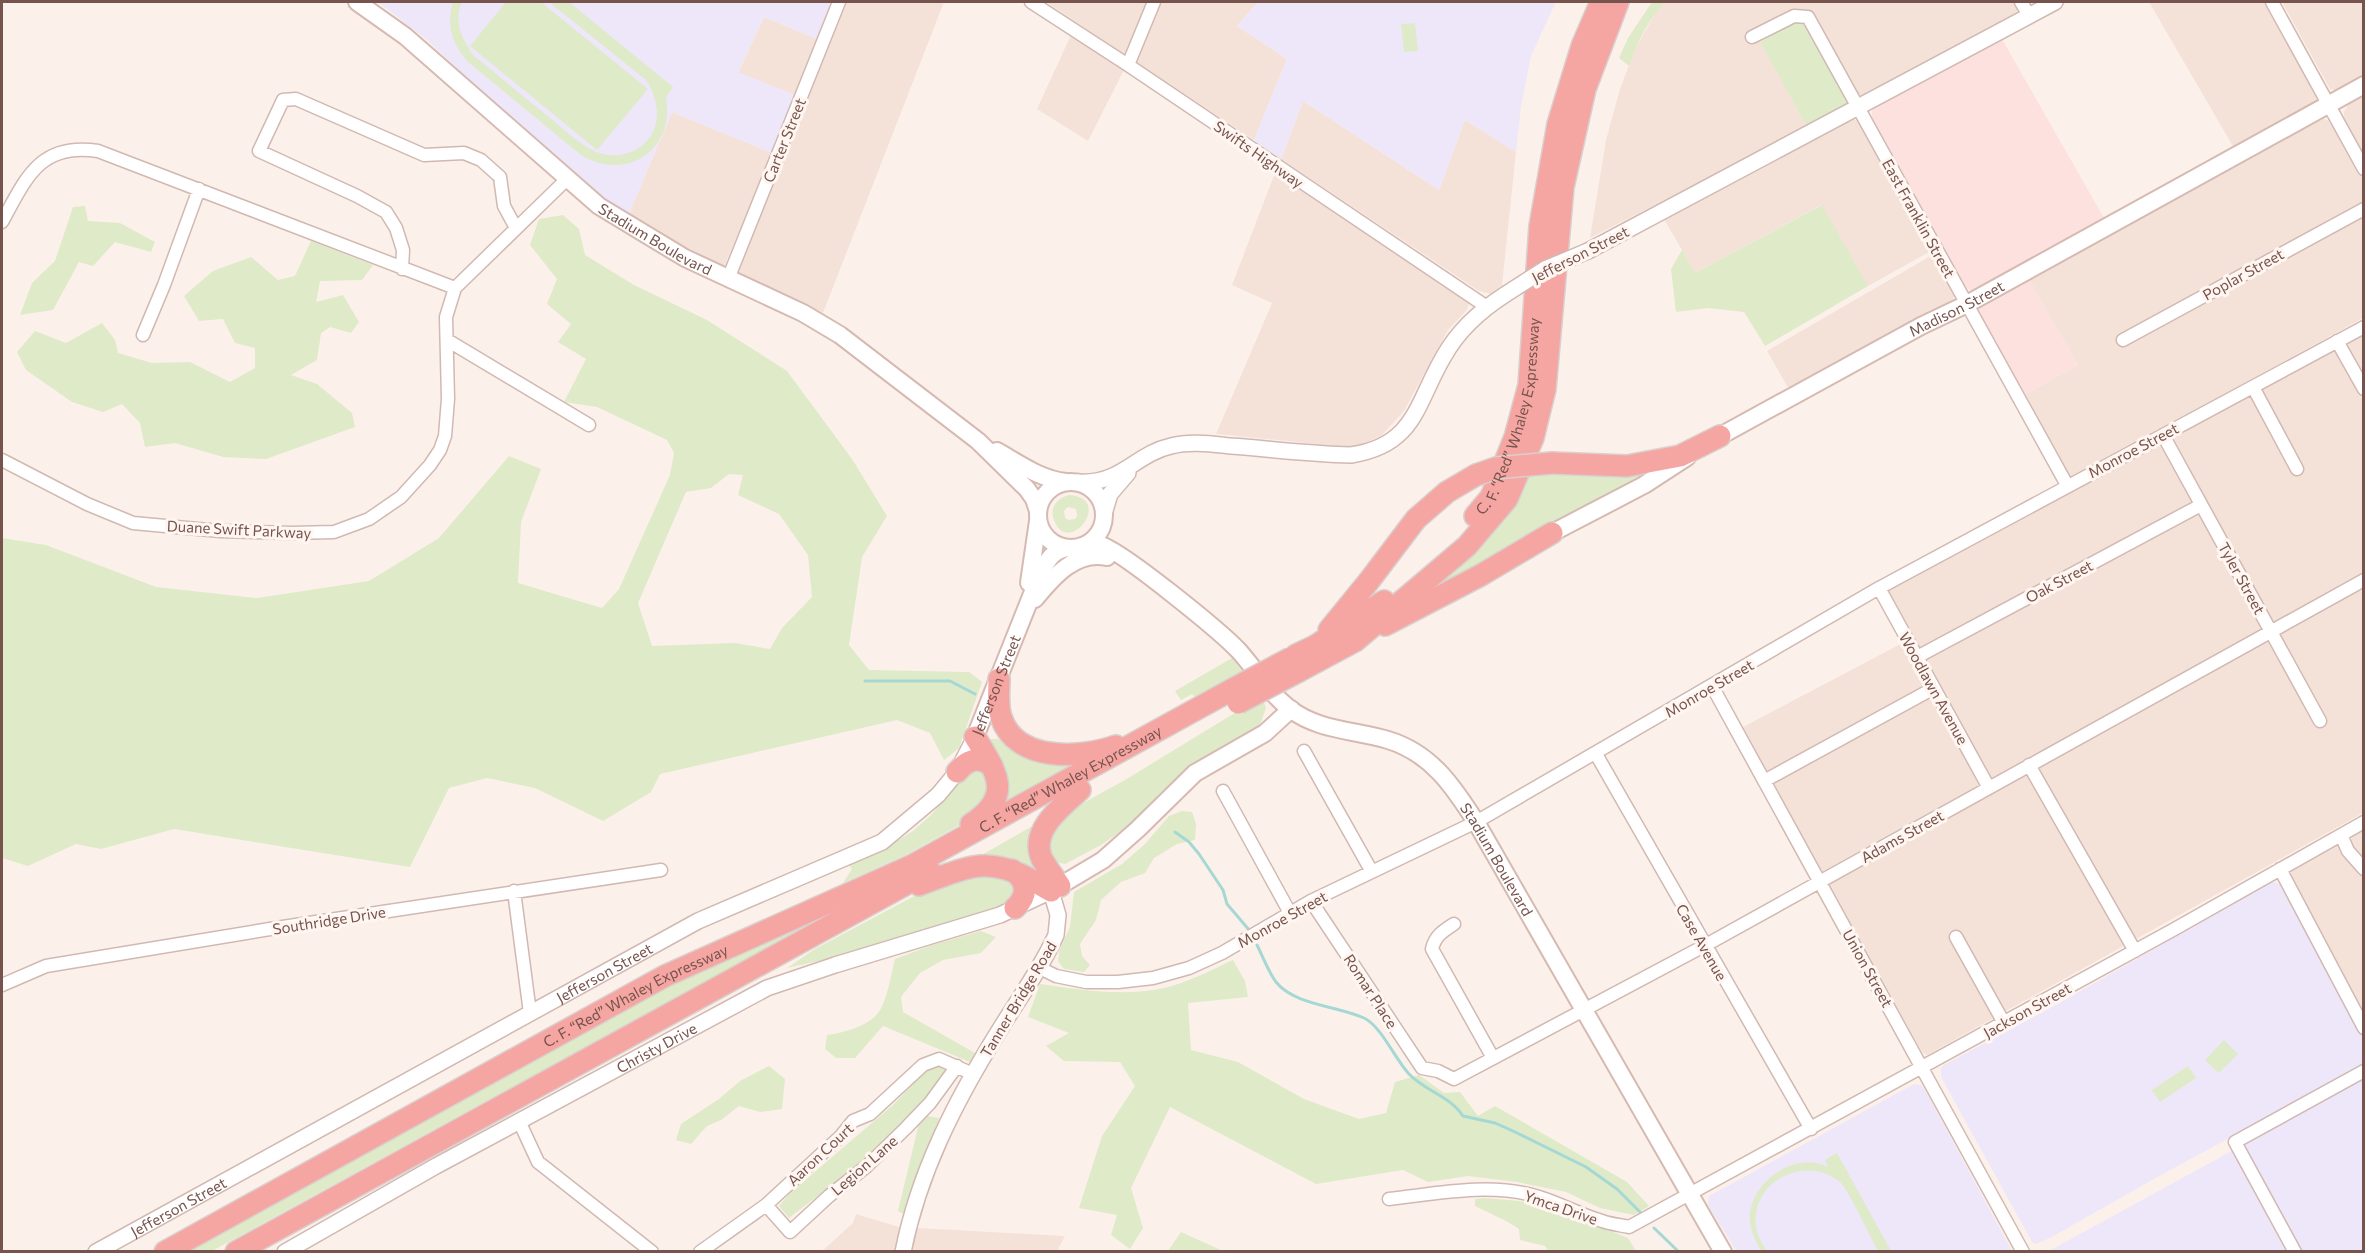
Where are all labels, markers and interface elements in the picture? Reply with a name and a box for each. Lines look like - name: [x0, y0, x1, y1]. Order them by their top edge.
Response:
- street label: Carter Street: [759, 95, 809, 185]
- street label: Swifts Highway: [1211, 117, 1307, 192]
- street label: East Franklin Street: [1879, 156, 1959, 280]
- street label: Stadium Boulevard: [595, 199, 715, 278]
- street label: Jefferson Street: [1528, 222, 1632, 286]
- street label: Poplar Street: [2199, 244, 2287, 304]
- street label: Madison Street: [1906, 276, 2007, 340]
- street label: C. F. “Red” Whaley Expressway: [1471, 317, 1543, 518]
- street label: Monroe Street: [2085, 419, 2181, 481]
- street label: Duane Swift Parkway: [166, 516, 312, 542]
- street label: Tyler Street: [2215, 539, 2269, 617]
- street label: Oak Street: [2022, 556, 2096, 606]
- street label: Woodlawn Avenue: [1896, 629, 1972, 747]
- street label: Jefferson Street: [968, 632, 1024, 738]
- street label: Monroe Street: [1661, 655, 1757, 721]
- street label: C. F. “Red” Whaley Expressway: [975, 721, 1165, 836]
- street label: Stadium Boulevard: [1457, 799, 1537, 919]
- street label: Adams Street: [1858, 806, 1946, 866]
- street label: Monroe Street: [1234, 887, 1330, 951]
- street label: Case Avenue: [1673, 900, 1731, 984]
- street label: Southridge Drive: [271, 902, 387, 938]
- street label: Union Street: [1839, 926, 1897, 1010]
- street label: Tanner Bridge Road: [976, 938, 1060, 1060]
- street label: Jefferson Street: [553, 939, 655, 1006]
- street label: C. F. “Red” Whaley Expressway: [540, 940, 731, 1051]
- street label: Romar Place: [1340, 951, 1402, 1031]
- street label: Jackson Street: [1980, 979, 2074, 1041]
- street label: Christy Drive: [613, 1019, 700, 1076]
- street label: Aaron Court: [783, 1119, 857, 1189]
- street label: Legion Lane: [827, 1131, 901, 1199]
- street label: Jefferson Street: [127, 1173, 229, 1240]
- street label: Ymca Drive: [1522, 1186, 1600, 1228]

